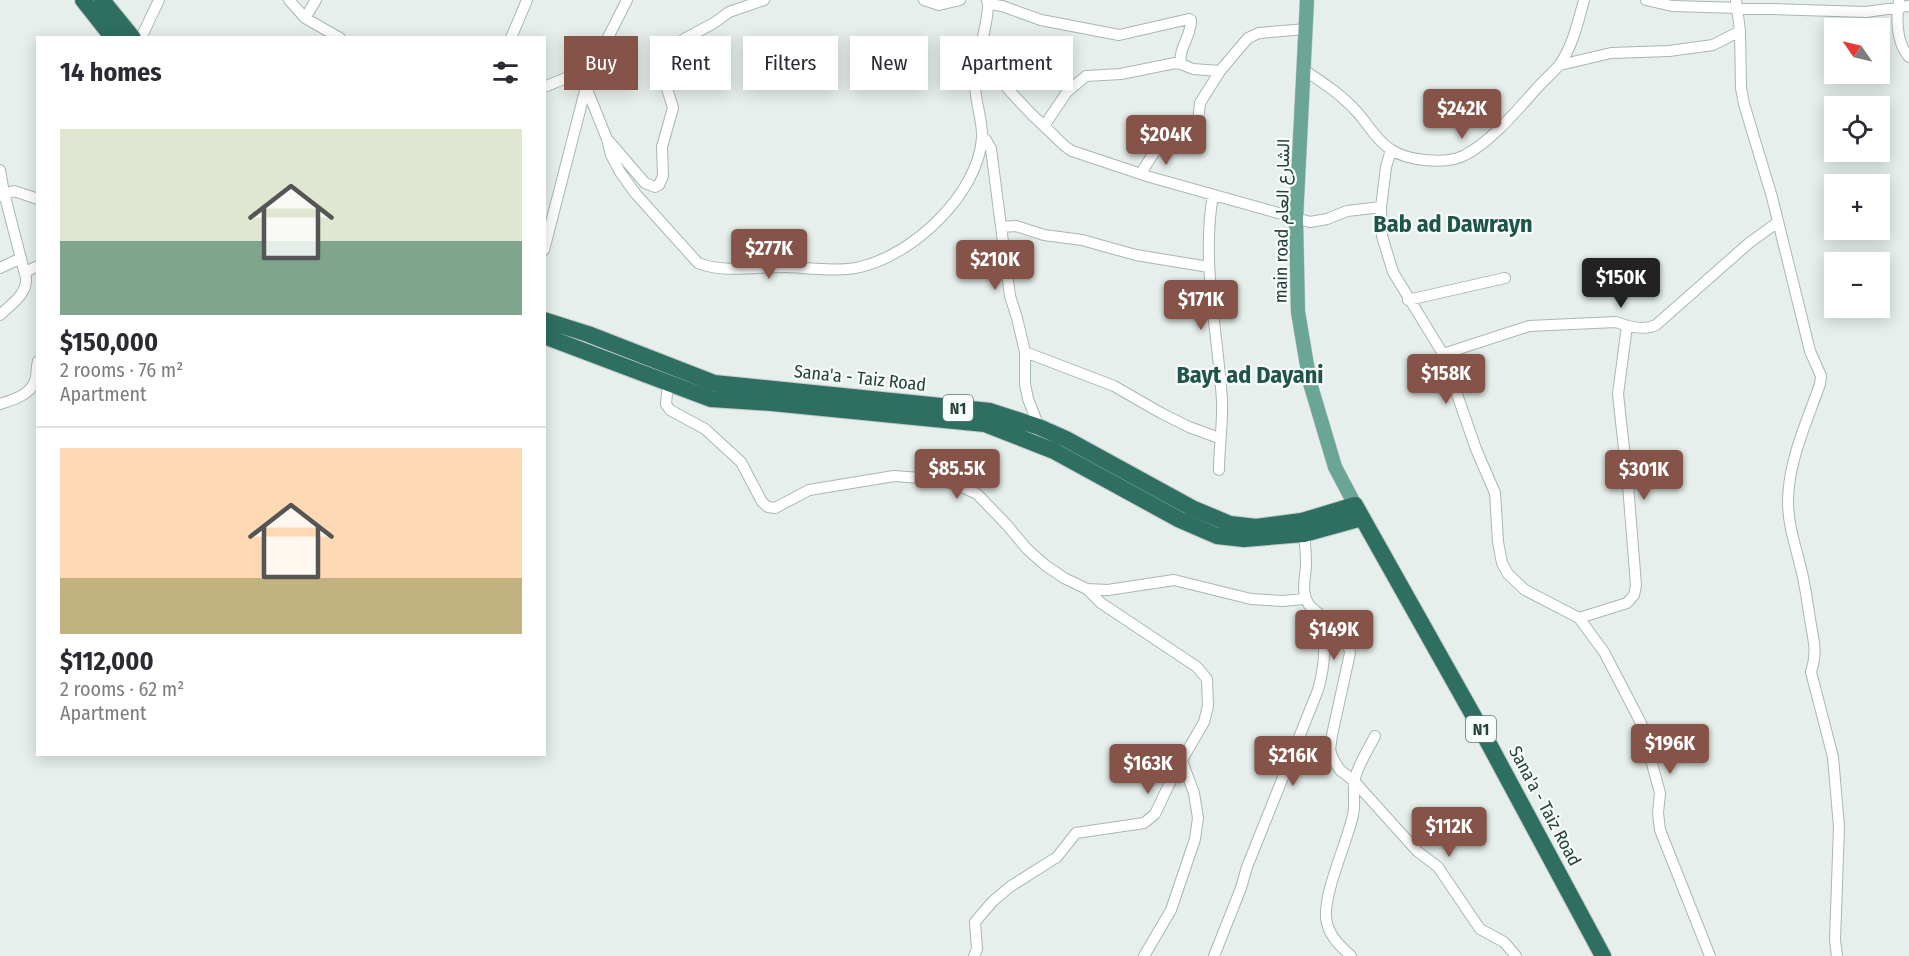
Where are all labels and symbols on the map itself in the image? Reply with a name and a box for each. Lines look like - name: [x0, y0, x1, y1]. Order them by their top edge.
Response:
- north arrow: [1824, 18, 1890, 84]
- pin: $242K: [1420, 89, 1504, 140]
- pin: $204K: [1124, 115, 1208, 166]
- street label: main road الشارع العام: [1270, 139, 1295, 303]
- district label: Bab ad Dawrayn: [1373, 210, 1533, 238]
- pin: $277K: [727, 229, 811, 280]
- pin: $210K: [953, 240, 1037, 291]
- pin: $150K: [1579, 258, 1663, 309]
- pin: $171K: [1159, 280, 1243, 331]
- pin: $158K: [1404, 354, 1488, 405]
- street label: Sana'a - Taiz Road: [793, 360, 927, 396]
- district label: Bayt ad Dayani: [1176, 361, 1324, 389]
- road number: N1: [943, 395, 973, 421]
- pin: $85.5K: [908, 449, 1006, 500]
- pin: $301K: [1602, 450, 1686, 501]
- pin: $149K: [1292, 610, 1376, 661]
- road number: N1: [1466, 716, 1496, 742]
- pin: $196K: [1628, 724, 1712, 775]
- pin: $216K: [1251, 736, 1335, 787]
- street label: Sana'a - Taiz Road: [1504, 742, 1586, 870]
- pin: $163K: [1106, 744, 1190, 795]
- pin: $112K: [1407, 807, 1491, 858]

